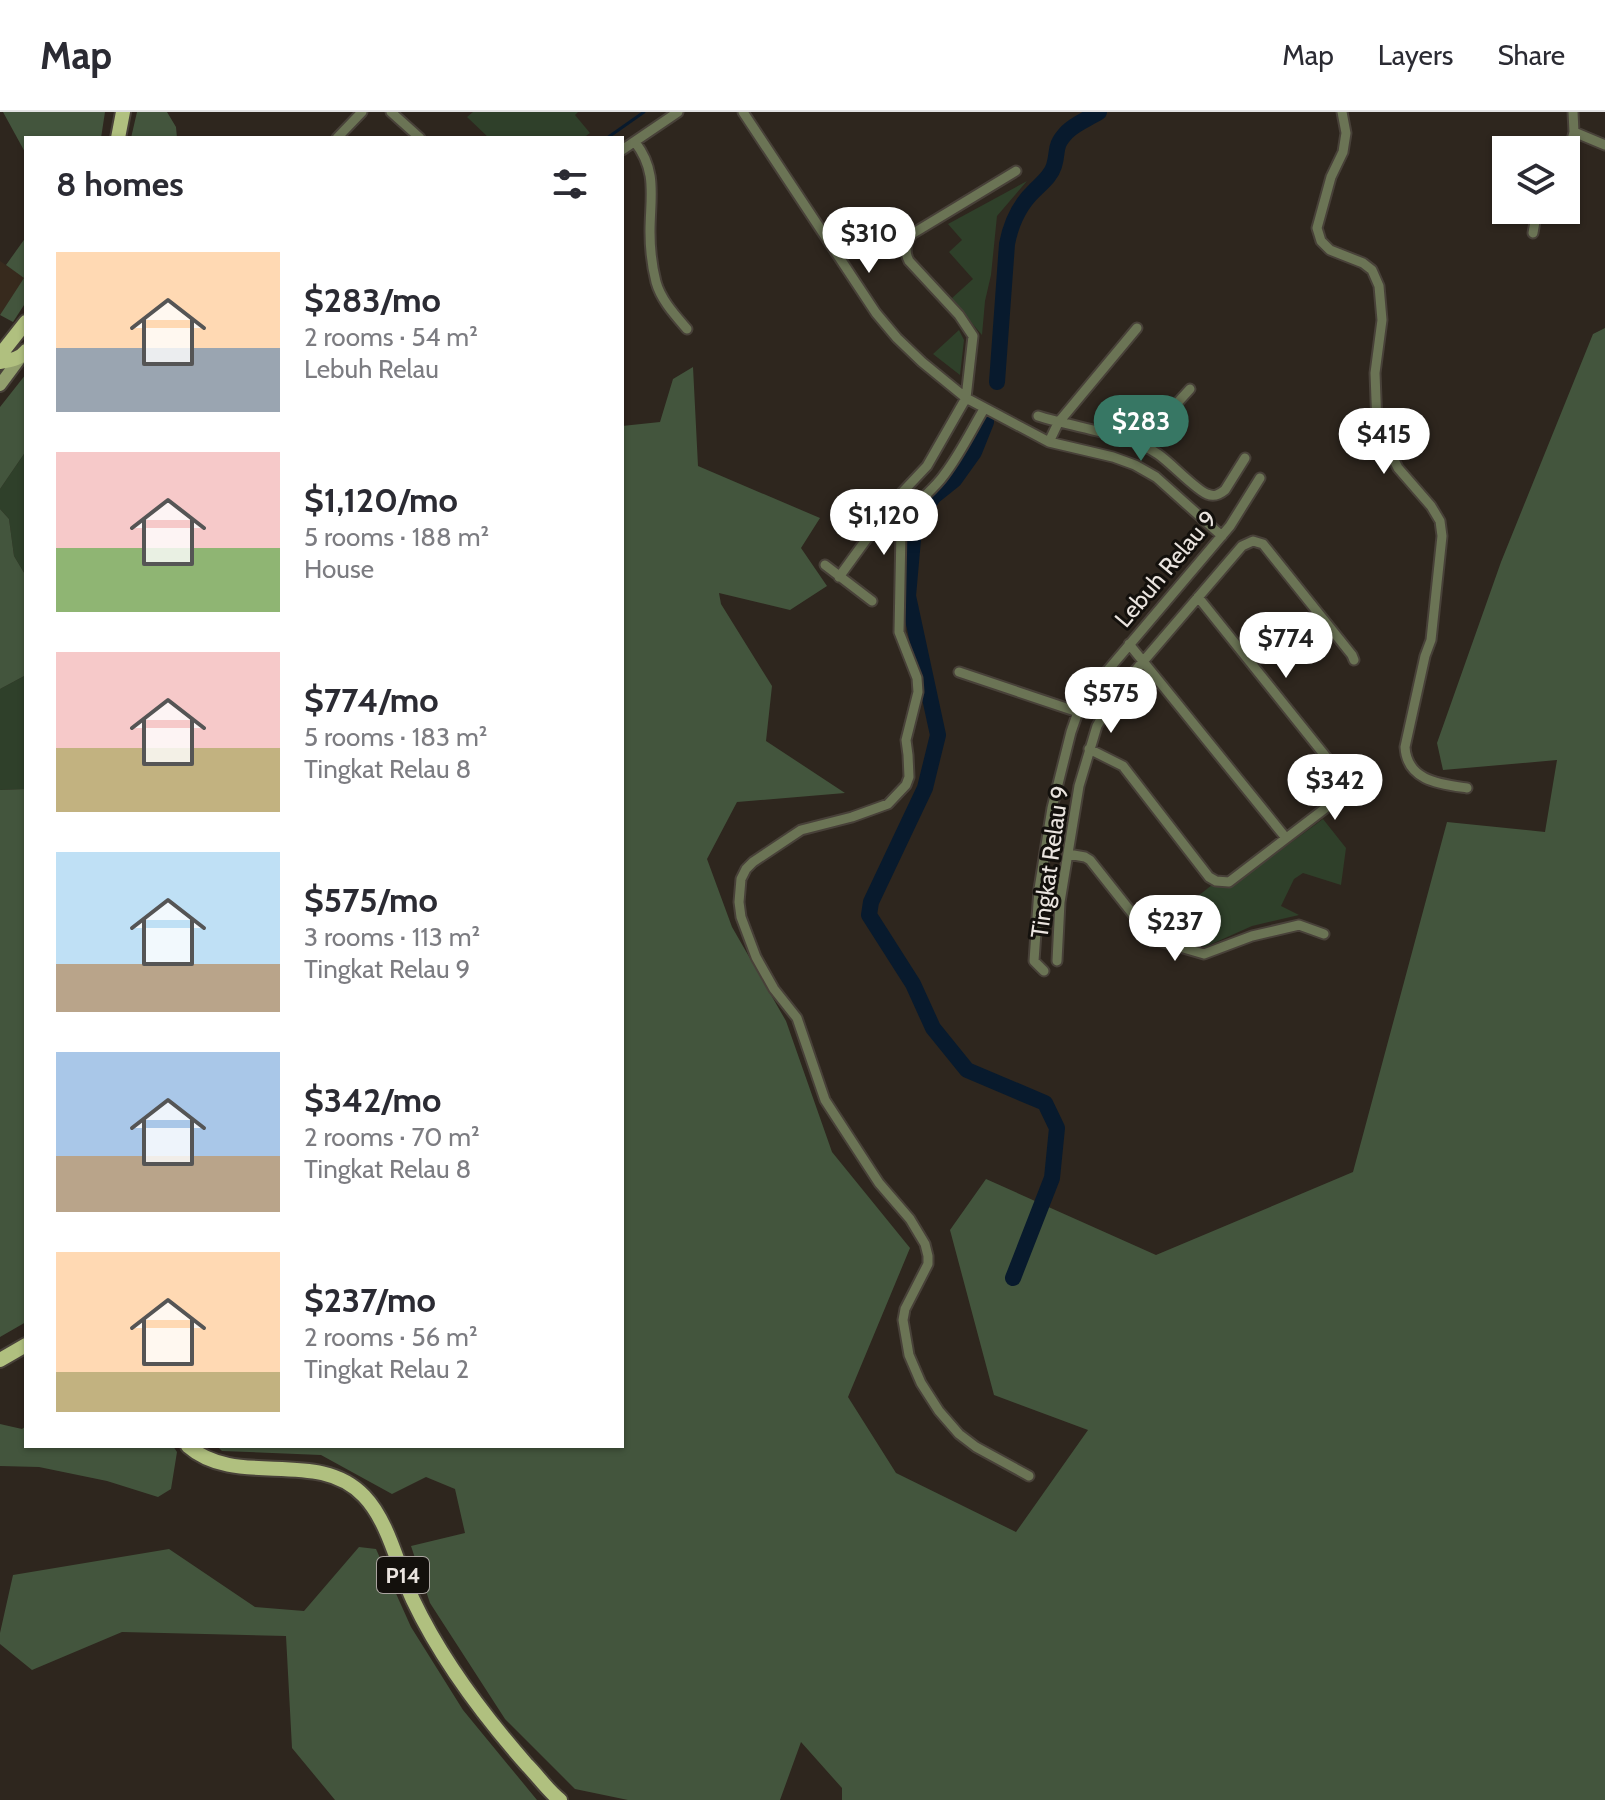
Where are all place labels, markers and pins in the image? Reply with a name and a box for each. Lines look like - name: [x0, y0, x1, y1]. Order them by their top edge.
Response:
- pin: $310: [822, 207, 916, 275]
- pin: $283: [1094, 395, 1188, 463]
- pin: $415: [1337, 408, 1431, 476]
- pin: $1,120: [819, 489, 949, 557]
- pin: $774: [1239, 612, 1333, 680]
- pin: $575: [1064, 667, 1158, 735]
- pin: $342: [1288, 754, 1382, 822]
- pin: $237: [1128, 895, 1222, 963]

